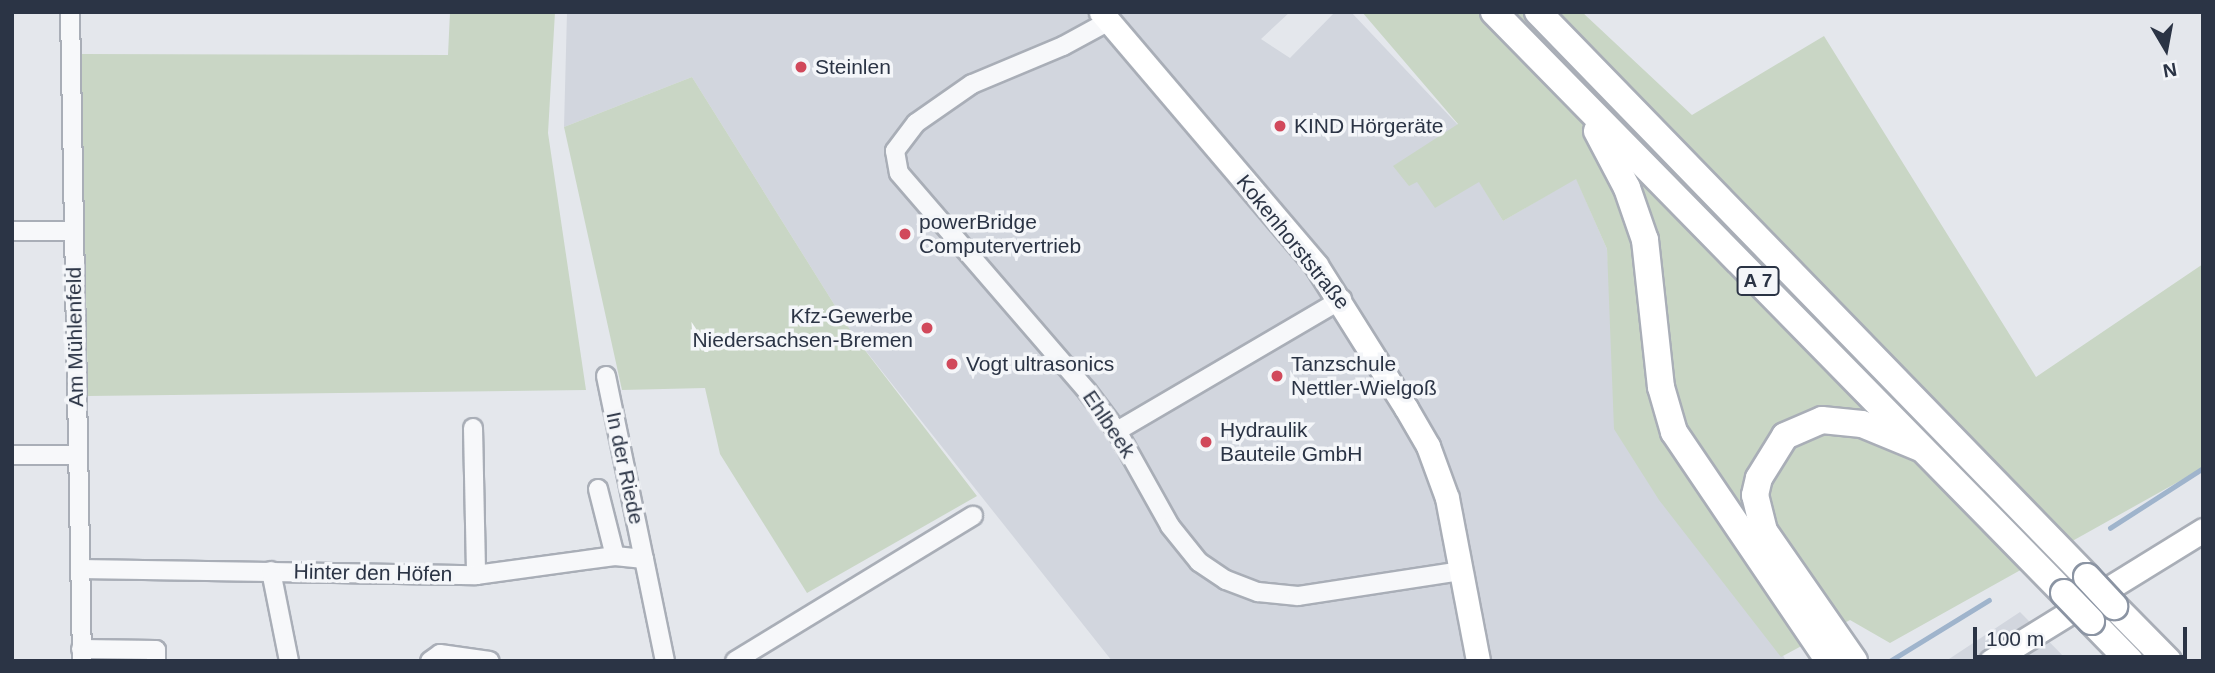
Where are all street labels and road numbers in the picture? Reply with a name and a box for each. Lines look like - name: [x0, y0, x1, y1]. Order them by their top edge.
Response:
- street label: Kokenhorststraße: [1231, 170, 1355, 314]
- road number: A 7: [1735, 266, 1781, 296]
- street label: Am Mühlenfeld: [61, 267, 89, 407]
- street label: Ehlbeek: [1077, 385, 1141, 463]
- street label: In der Riede: [601, 409, 649, 527]
- street label: Hinter den Höfen: [293, 559, 453, 587]

